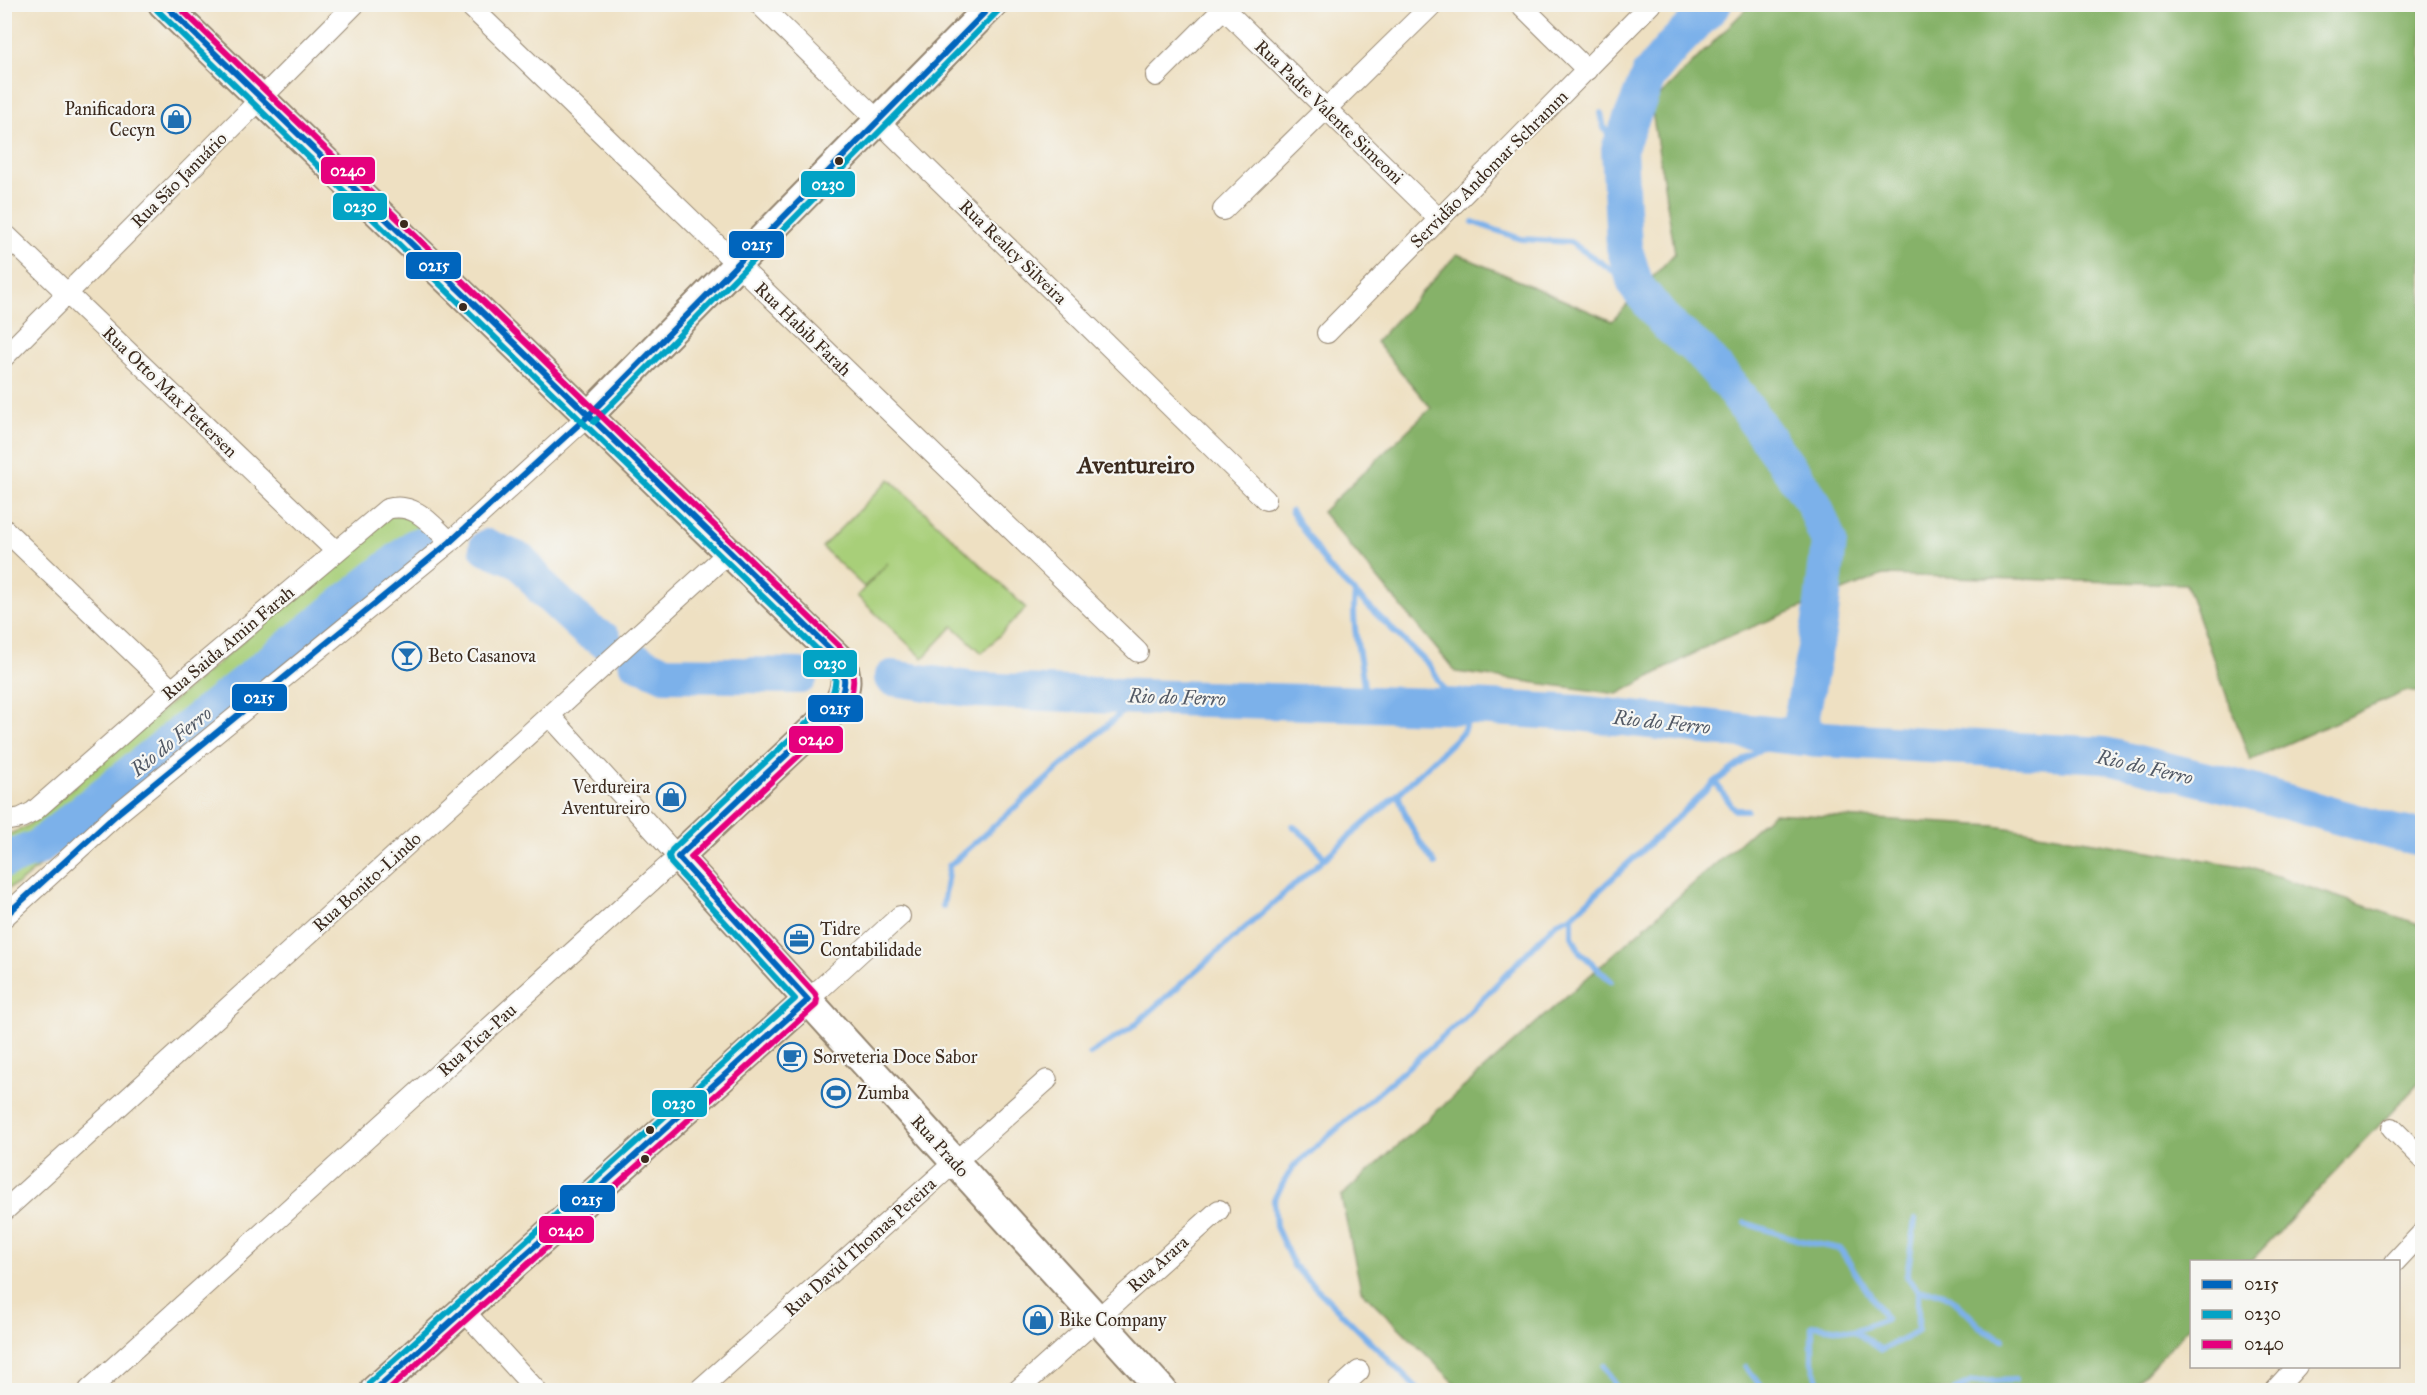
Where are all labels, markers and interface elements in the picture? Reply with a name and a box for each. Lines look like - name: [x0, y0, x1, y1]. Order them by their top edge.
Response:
- street label: Rua Padre Valente Simeoni: [1250, 35, 1408, 189]
- street label: Servidão Andomar Schramm: [1406, 86, 1572, 252]
- place label: Panificadora Cecyn: [65, 98, 155, 141]
- shop icon: Panificadora Cecyn: [160, 103, 192, 135]
- street label: Rua São Januário: [126, 127, 232, 233]
- unlabelled marker: [833, 155, 845, 167]
- line badge: 0240: [320, 156, 376, 185]
- text: 0240: [330, 161, 366, 181]
- line badge: 0230: [800, 170, 856, 198]
- text: 0230: [812, 175, 844, 195]
- line badge: 0230: [332, 192, 388, 221]
- street label: Rua Realcy Silveira: [955, 195, 1072, 309]
- text: 0230: [344, 197, 376, 217]
- unlabelled marker: [398, 218, 410, 230]
- line badge: 0215: [728, 230, 785, 259]
- text: 0215: [742, 235, 773, 254]
- line badge: 0215: [405, 251, 462, 280]
- text: 0215: [419, 256, 450, 275]
- street label: Rua Habib Farah: [750, 277, 856, 381]
- unlabelled marker: [457, 301, 469, 313]
- street label: Rua Otto Max Pettersen: [98, 322, 242, 462]
- district label: Aventureiro: [1075, 450, 1195, 480]
- street label: Rua Saida Amin Farah: [157, 581, 299, 705]
- bar icon: Beto Casanova: [391, 640, 423, 672]
- place label: Beto Casanova: [428, 645, 536, 667]
- line badge: 0230: [802, 649, 858, 678]
- text: 0230: [814, 654, 846, 674]
- line badge: 0215: [231, 683, 288, 712]
- water label: Rio do Ferro: [1127, 683, 1227, 711]
- text: 0215: [244, 688, 275, 707]
- line badge: 0215: [807, 694, 864, 723]
- text: 0215: [820, 699, 851, 718]
- water label: Rio do Ferro: [125, 701, 217, 782]
- water label: Rio do Ferro: [1611, 705, 1712, 739]
- line badge: 0240: [788, 725, 844, 754]
- text: 0240: [798, 730, 834, 750]
- water label: Rio do Ferro: [2094, 744, 2196, 790]
- place label: Verdureira Aventureiro: [561, 776, 650, 819]
- shop icon: Verdureira Aventureiro: [655, 781, 687, 813]
- street label: Rua Bonito-Lindo: [308, 827, 426, 937]
- place label: Tidre Contabilidade: [820, 918, 922, 961]
- office icon: Tidre Contabilidade: [783, 923, 815, 955]
- street label: Rua Pica-Pau: [433, 999, 521, 1081]
- cafe icon: Sorveteria Doce Sabor: [776, 1041, 808, 1073]
- place label: Sorveteria Doce Sabor: [813, 1046, 978, 1068]
- sports icon: Zumba: [820, 1077, 852, 1109]
- place label: Zumba: [857, 1082, 910, 1104]
- line badge: 0230: [651, 1089, 708, 1118]
- text: 0230: [663, 1094, 695, 1114]
- street label: Rua Prado: [906, 1110, 974, 1182]
- unlabelled marker: [644, 1124, 656, 1136]
- unlabelled marker: [639, 1153, 651, 1165]
- street label: Rua David Thomas Pereira: [779, 1173, 941, 1321]
- line badge: 0215: [559, 1184, 616, 1213]
- text: 0215: [572, 1190, 603, 1209]
- line badge: 0240: [538, 1215, 595, 1244]
- text: 0240: [548, 1221, 584, 1241]
- street label: Rua Arara: [1123, 1231, 1193, 1297]
- legend: [2190, 1260, 2400, 1368]
- text: 0215: [2244, 1273, 2279, 1295]
- text: 0230: [2244, 1303, 2281, 1325]
- shop icon: Bike Company: [1022, 1304, 1054, 1336]
- place label: Bike Company: [1059, 1309, 1167, 1331]
- text: 0240: [2244, 1333, 2284, 1355]

